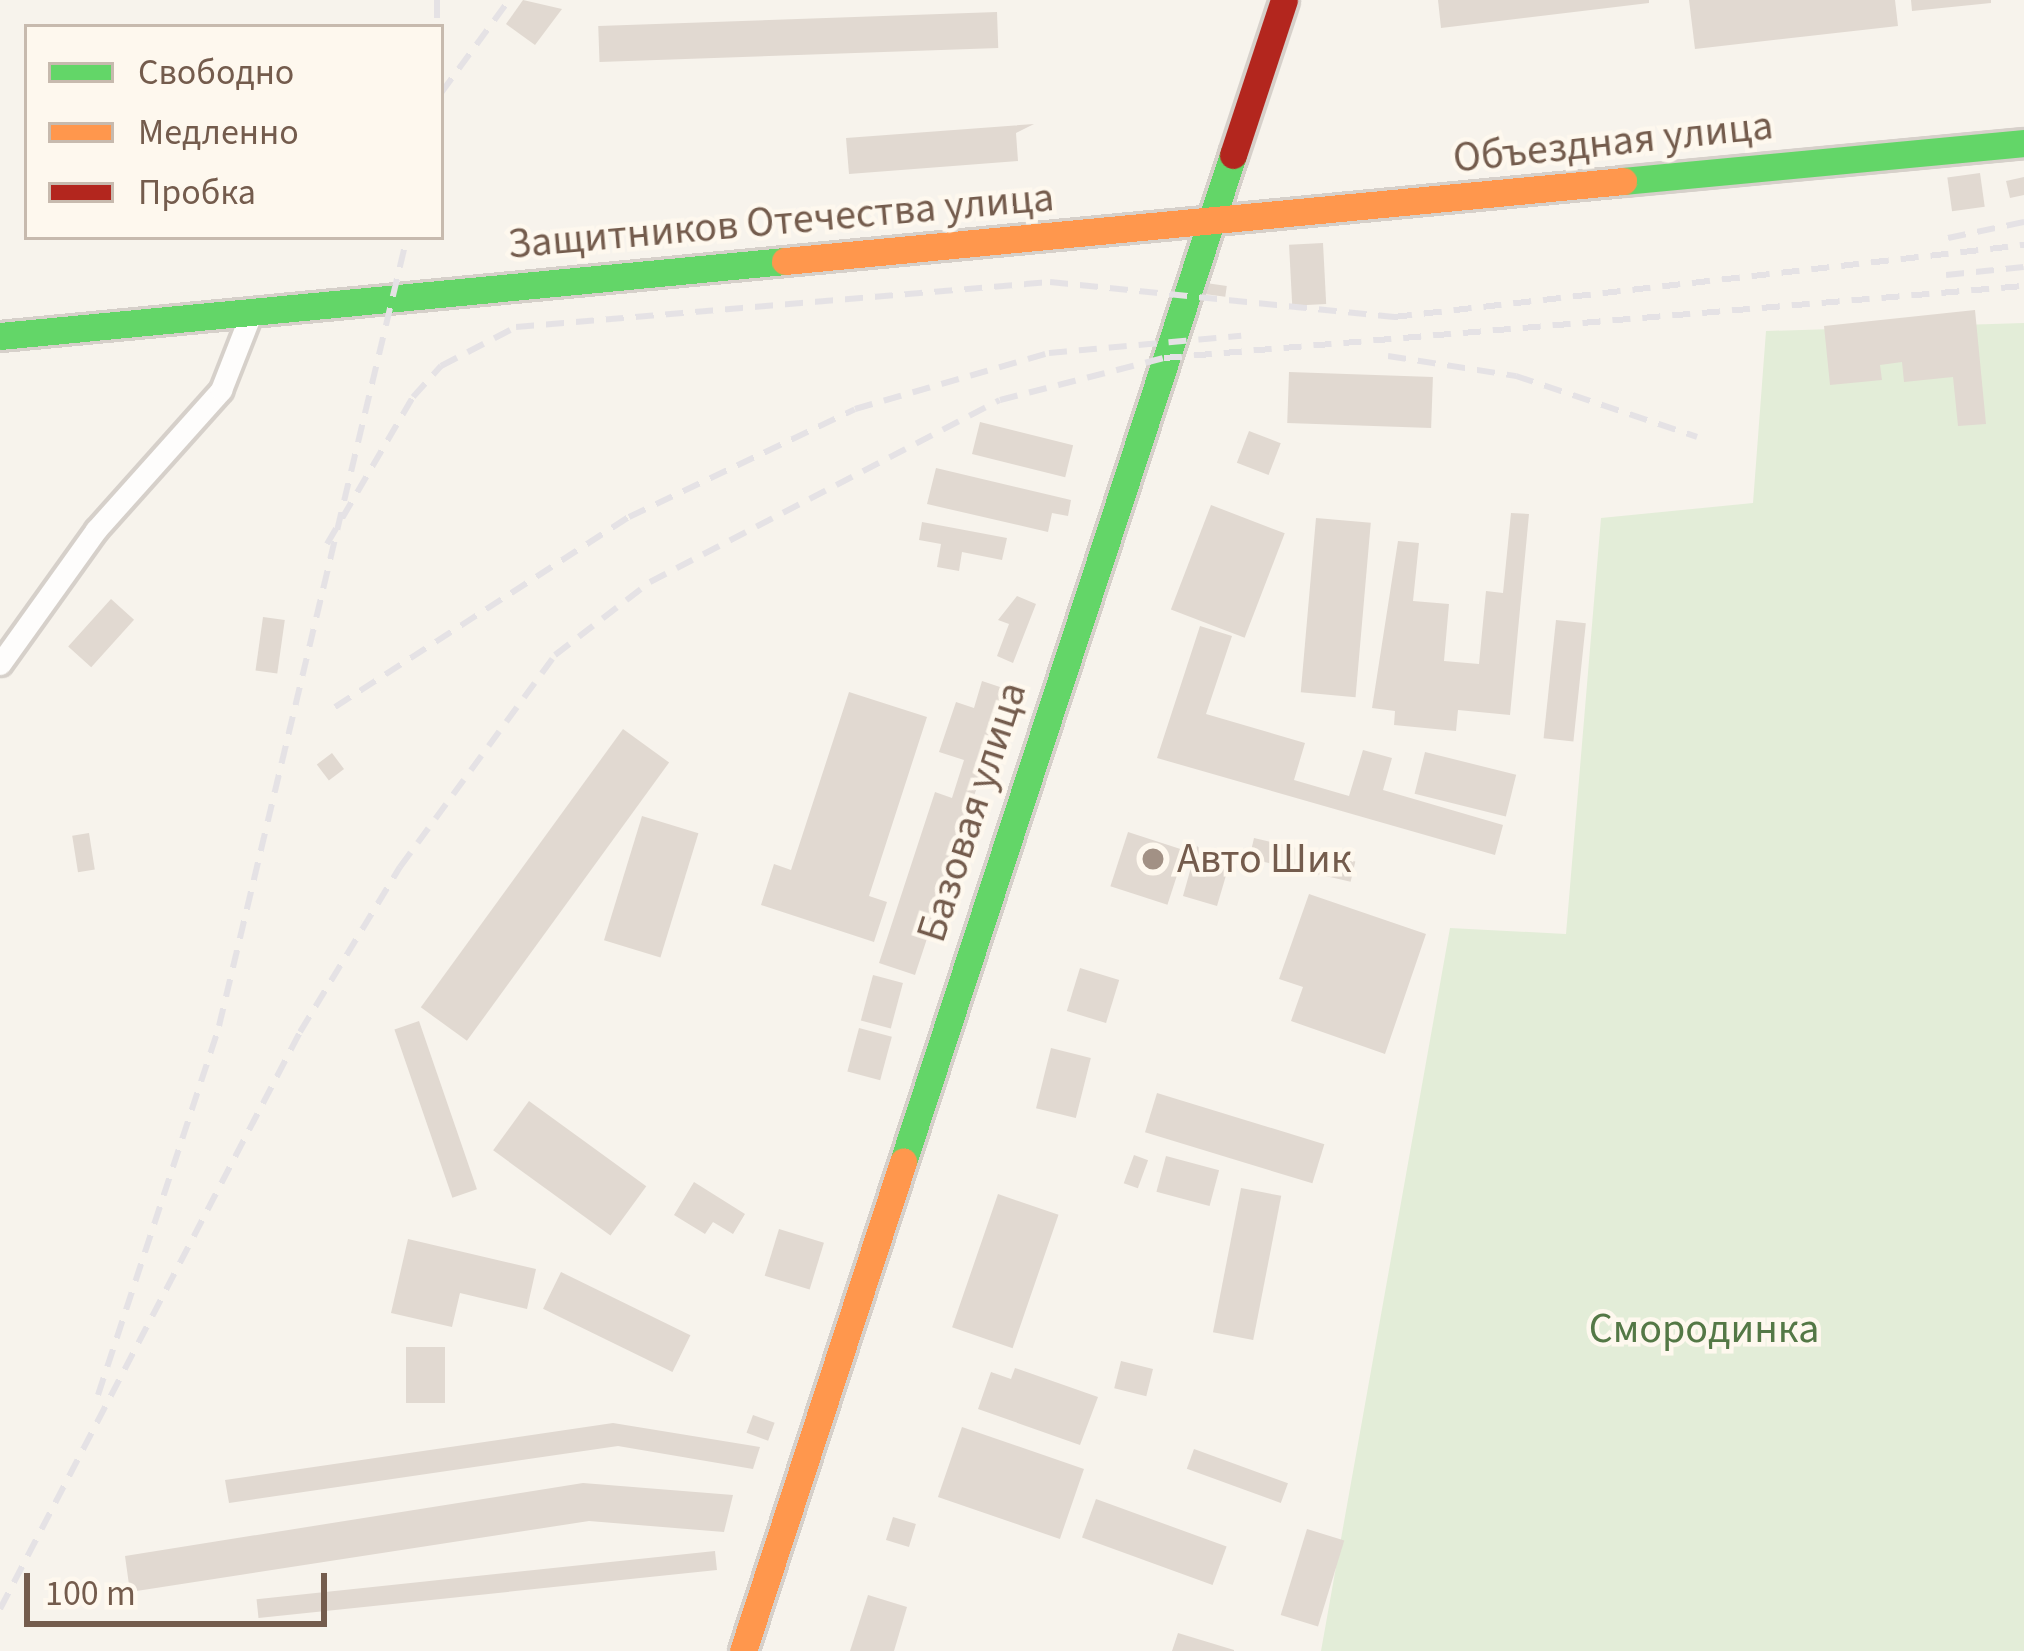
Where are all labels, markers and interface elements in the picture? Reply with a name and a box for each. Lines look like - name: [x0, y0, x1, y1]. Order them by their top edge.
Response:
- legend: [24, 24, 444, 240]
- text: Свободно: [138, 47, 294, 98]
- street label: Объездная улица: [1451, 100, 1775, 184]
- text: Медленно: [138, 107, 299, 158]
- text: Пробка: [138, 167, 256, 218]
- street label: Защитников Отечества улица: [506, 172, 1056, 270]
- street label: Базовая улица: [906, 676, 1038, 948]
- place label: Авто Шик: [1177, 834, 1351, 884]
- marker: Авто Шик: [1140, 846, 1166, 872]
- park label: Смородинка: [1589, 1304, 1819, 1354]
- scale bar: [30, 1549, 333, 1623]
- text: 100 m: [45, 1568, 136, 1619]

